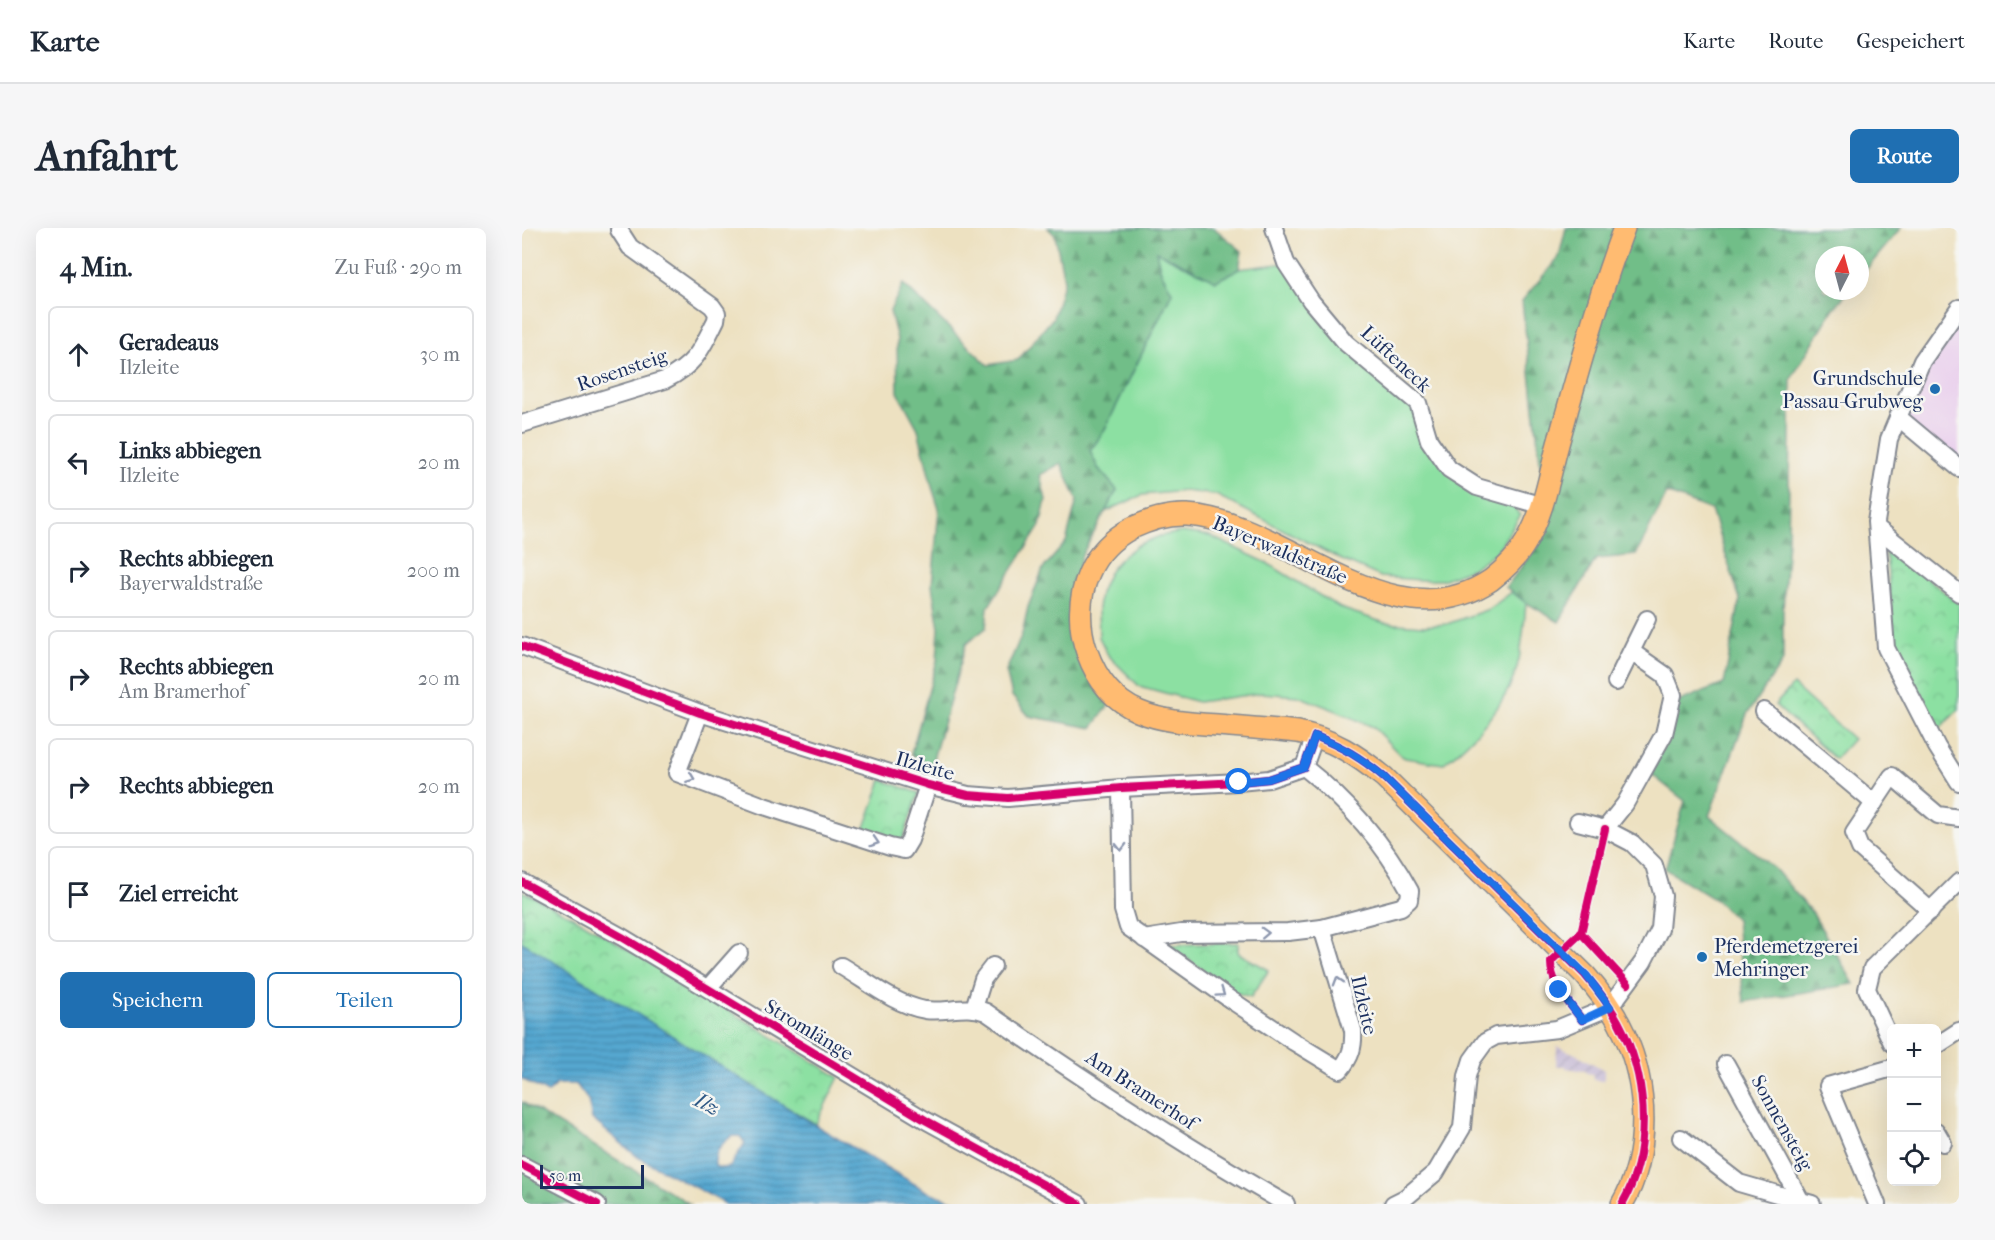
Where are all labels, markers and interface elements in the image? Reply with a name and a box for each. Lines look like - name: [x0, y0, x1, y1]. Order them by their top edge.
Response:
- text: Karte: [30, 25, 100, 58]
- text: Karte: [1683, 29, 1735, 53]
- text: Route: [1768, 29, 1823, 53]
- text: Gespeichert: [1856, 29, 1965, 53]
- button: Route: [1850, 129, 1959, 183]
- text: Anfahrt: [36, 132, 178, 181]
- north arrow: [1815, 246, 1869, 300]
- text: 4 Min.: [60, 252, 133, 283]
- text: Zu Fuß · 290 m: [335, 256, 462, 279]
- street label: Lüfteneck: [1356, 321, 1436, 398]
- text: Geradeaus: [119, 330, 219, 356]
- icon: ahead: [62, 338, 95, 371]
- text: 30 m: [420, 343, 460, 366]
- street label: Rosensteig: [574, 344, 671, 396]
- text: Ilzleite: [119, 356, 179, 379]
- place label: Grundschule Passau-Grubweg: [1782, 367, 1923, 413]
- marker: Grundschule Passau-Grubweg: [1928, 382, 1942, 396]
- text: Links abbiegen: [119, 438, 261, 464]
- icon: left: [62, 446, 95, 479]
- text: 20 m: [418, 451, 460, 474]
- text: Ilzleite: [119, 464, 179, 487]
- street label: Bayerwaldstraße: [1209, 511, 1351, 589]
- text: Rechts abbiegen: [119, 546, 274, 572]
- icon: right: [62, 554, 95, 587]
- text: 200 m: [407, 559, 460, 582]
- text: Bayerwaldstraße: [119, 572, 263, 595]
- text: Rechts abbiegen: [119, 654, 274, 680]
- icon: right: [62, 662, 95, 695]
- text: 20 m: [418, 667, 460, 690]
- text: Am Bramerhof: [119, 680, 246, 703]
- street label: Ilzleite: [893, 747, 957, 785]
- route start: [1225, 768, 1251, 794]
- icon: right: [62, 770, 95, 803]
- one-way arrow: [685, 771, 696, 784]
- text: Rechts abbiegen: [119, 773, 274, 799]
- text: 20 m: [418, 775, 460, 798]
- one-way arrow: [869, 835, 880, 847]
- one-way arrow: [1115, 842, 1127, 851]
- icon: arrive: [62, 878, 95, 911]
- text: Ziel erreicht: [119, 881, 238, 907]
- one-way arrow: [1260, 927, 1269, 939]
- place label: Pferdemetzgerei Mehringer: [1714, 935, 1859, 981]
- marker: Pferdemetzgerei Mehringer: [1695, 950, 1709, 964]
- button: Speichern: [60, 972, 255, 1028]
- button: Teilen: [267, 972, 462, 1028]
- street label: Ilzleite: [1346, 973, 1382, 1037]
- one-way arrow: [1333, 976, 1345, 987]
- route end: [1545, 976, 1571, 1002]
- one-way arrow: [1214, 986, 1225, 997]
- street label: Stromlänge: [760, 995, 858, 1066]
- map controls: [1887, 1024, 1941, 1186]
- button: +: [1887, 1024, 1941, 1078]
- street label: Am Bramerhof: [1081, 1045, 1204, 1137]
- street label: Sonnensteig: [1746, 1071, 1818, 1175]
- button: −: [1887, 1078, 1941, 1132]
- water label: Ilz: [690, 1087, 724, 1120]
- button: locate: [1887, 1132, 1941, 1186]
- scale bar: [540, 1162, 644, 1190]
- text: 50 m: [549, 1166, 581, 1185]

